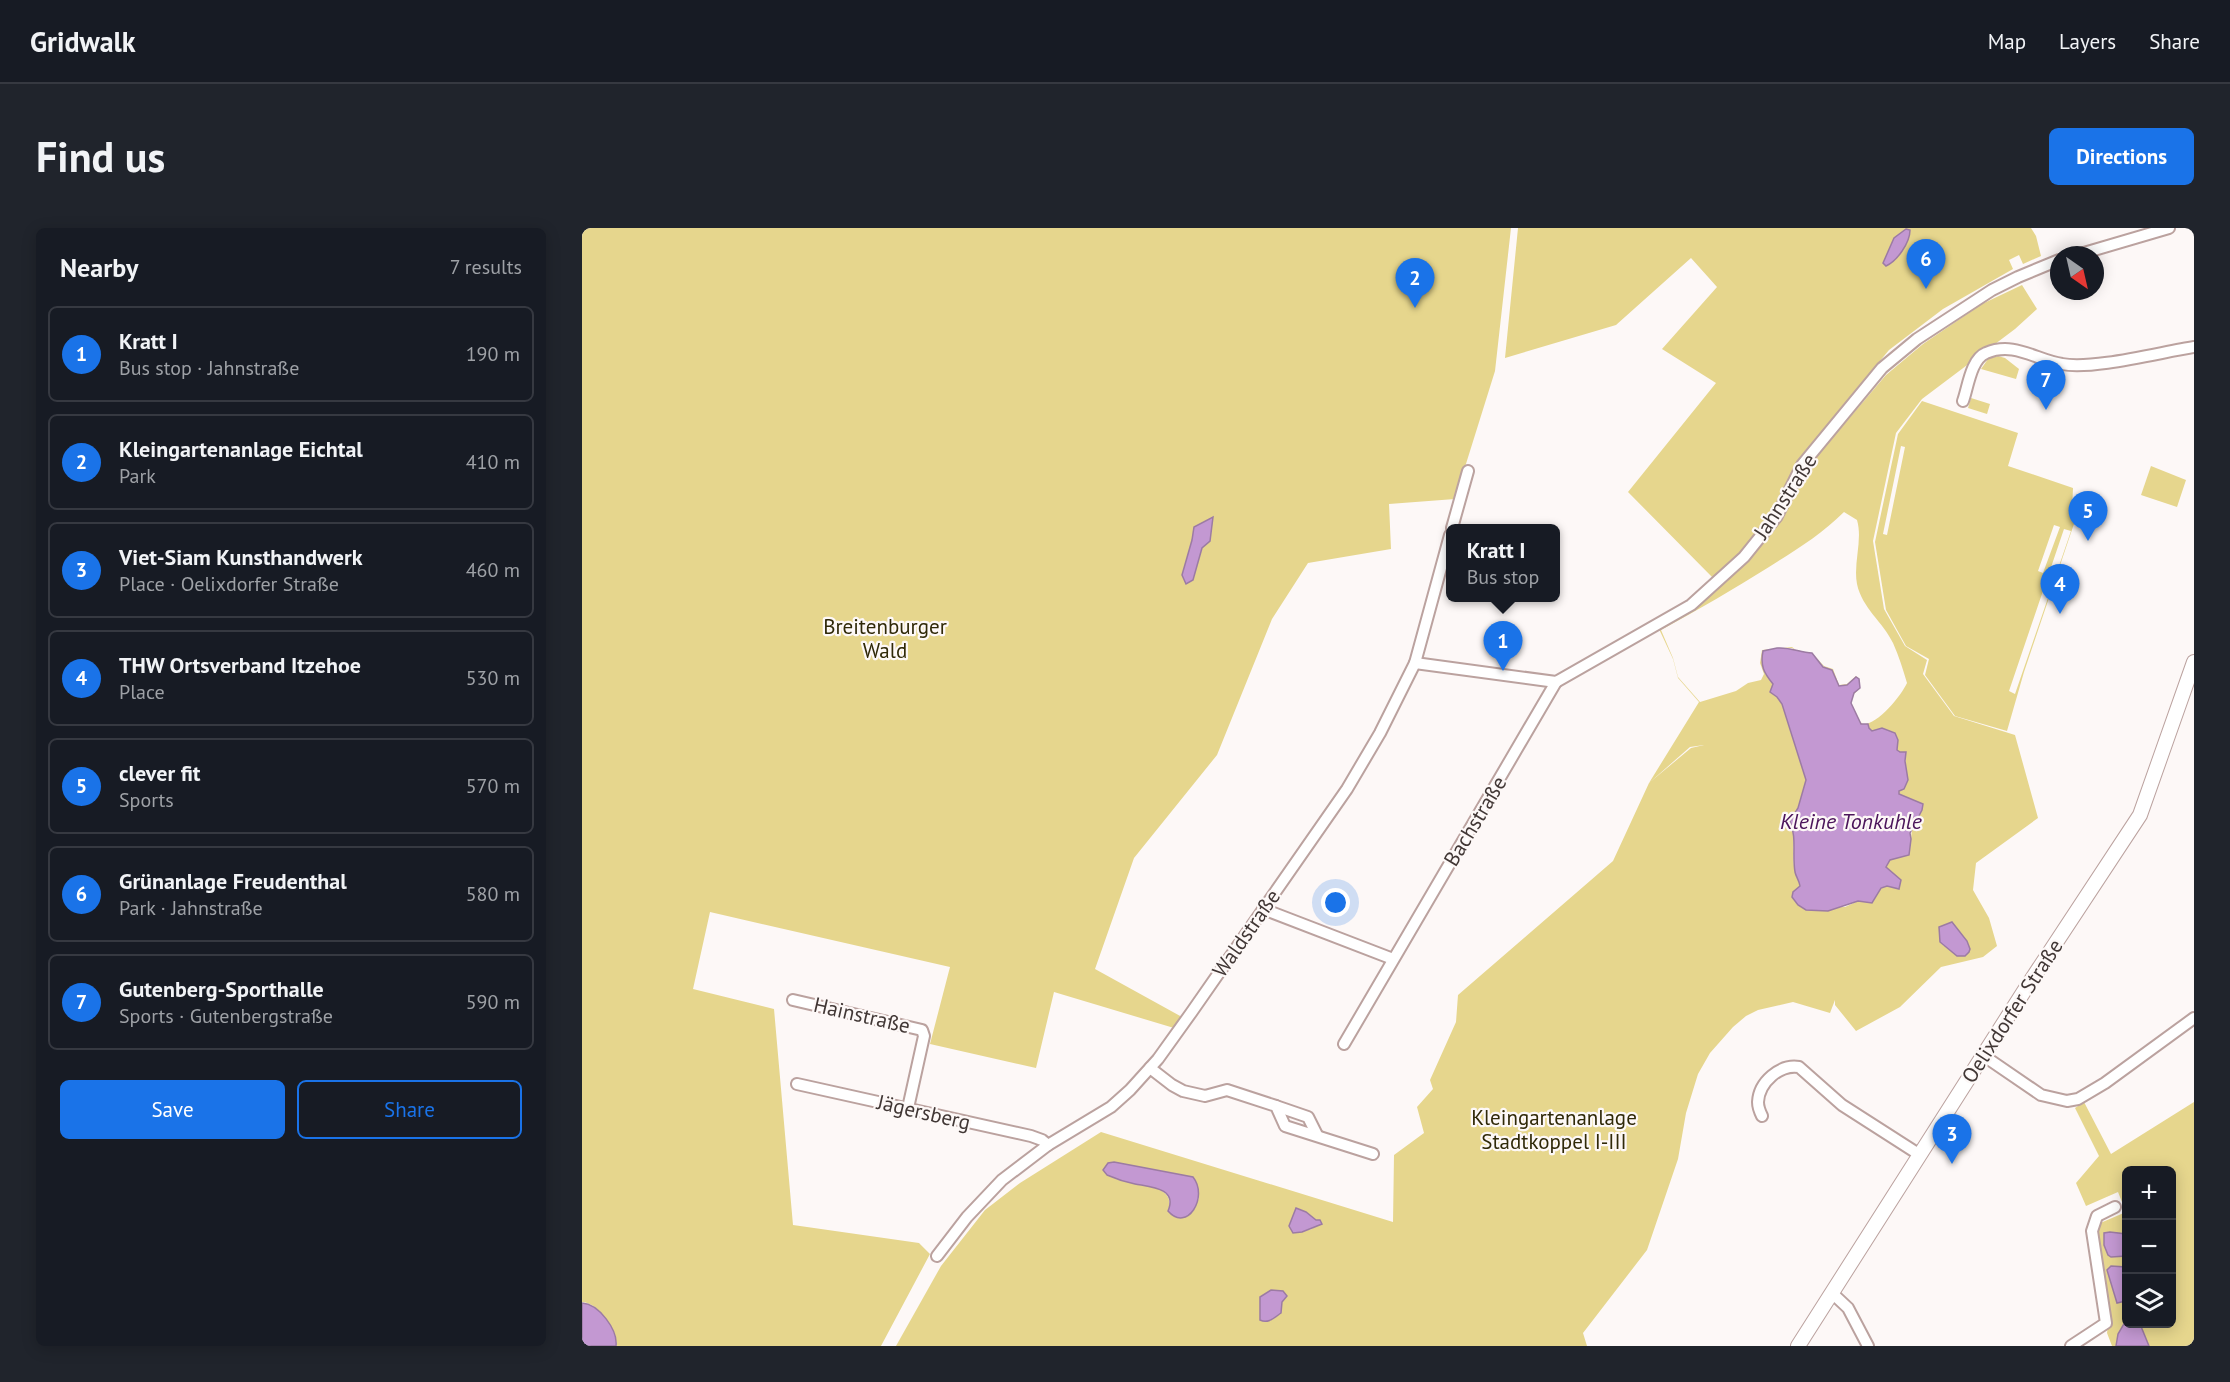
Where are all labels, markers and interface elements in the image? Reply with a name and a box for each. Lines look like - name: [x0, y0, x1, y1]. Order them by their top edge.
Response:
- text: Gridwalk: [30, 23, 136, 60]
- text: Map: [1988, 28, 2026, 55]
- text: Layers: [2059, 28, 2116, 55]
- text: Share: [2149, 28, 2200, 55]
- button: Directions: [2049, 128, 2194, 185]
- text: Find us: [36, 129, 165, 184]
- pin: 6: [1906, 239, 1946, 289]
- north arrow: [2050, 246, 2104, 300]
- text: Nearby: [60, 251, 138, 284]
- text: 7 results: [450, 254, 522, 280]
- pin: 2: [1396, 259, 1434, 308]
- text: Kratt I: [119, 327, 178, 355]
- text: 1: [76, 341, 87, 367]
- text: 190 m: [466, 341, 520, 367]
- text: Bus stop · Jahnstraße: [119, 355, 299, 381]
- pin: 7: [2026, 360, 2066, 410]
- text: Kleingartenanlage Eichtal: [119, 435, 363, 463]
- street label: Jahnstraße: [1747, 448, 1822, 544]
- text: 2: [76, 449, 87, 475]
- text: 410 m: [466, 449, 520, 475]
- text: Park: [119, 463, 156, 489]
- pin: 5: [2068, 492, 2108, 541]
- popup: [1446, 524, 1560, 602]
- text: Kratt I: [1467, 536, 1526, 564]
- text: Viet-Siam Kunsthandwerk: [119, 543, 362, 571]
- text: 3: [76, 557, 87, 583]
- text: 460 m: [466, 557, 520, 583]
- text: Bus stop: [1467, 564, 1539, 590]
- pin: 4: [2040, 564, 2080, 614]
- text: Place · Oelixdorfer Straße: [119, 571, 339, 597]
- park label: Breitenburger Wald: [823, 613, 947, 664]
- pin: 1: [1484, 622, 1522, 671]
- text: THW Ortsverband Itzehoe: [119, 651, 361, 679]
- text: 4: [76, 665, 87, 691]
- text: 530 m: [466, 665, 520, 691]
- text: Place: [119, 679, 165, 705]
- text: clever fit: [119, 759, 201, 787]
- street label: Bachstraße: [1438, 771, 1512, 871]
- text: 5: [76, 773, 87, 799]
- text: 570 m: [466, 773, 520, 799]
- text: Sports: [119, 787, 174, 813]
- water label: Kleine Tonkuhle: [1780, 807, 1923, 835]
- text: Grünanlage Freudenthal: [119, 867, 347, 895]
- text: 6: [76, 881, 87, 907]
- text: 580 m: [466, 881, 520, 907]
- street label: Waldstraße: [1206, 884, 1286, 982]
- your location: [1321, 888, 1350, 917]
- text: Park · Jahnstraße: [119, 895, 263, 921]
- street label: Oelixdorfer Straße: [1955, 934, 2069, 1088]
- text: Gutenberg-Sporthalle: [119, 975, 324, 1003]
- text: 7: [76, 989, 87, 1015]
- text: 590 m: [466, 989, 520, 1015]
- street label: Hainstraße: [811, 991, 913, 1039]
- text: Sports · Gutenbergstraße: [119, 1003, 333, 1029]
- button: Save: [60, 1080, 285, 1139]
- button: Share: [297, 1080, 522, 1139]
- street label: Jägersberg: [874, 1088, 973, 1136]
- park label: Kleingartenanlage Stadtkoppel I-III: [1471, 1104, 1637, 1155]
- pin: 3: [1932, 1114, 1972, 1164]
- map controls: [2122, 1166, 2176, 1328]
- button: +: [2122, 1166, 2176, 1220]
- button: −: [2122, 1220, 2176, 1274]
- button: layers: [2122, 1274, 2176, 1328]

